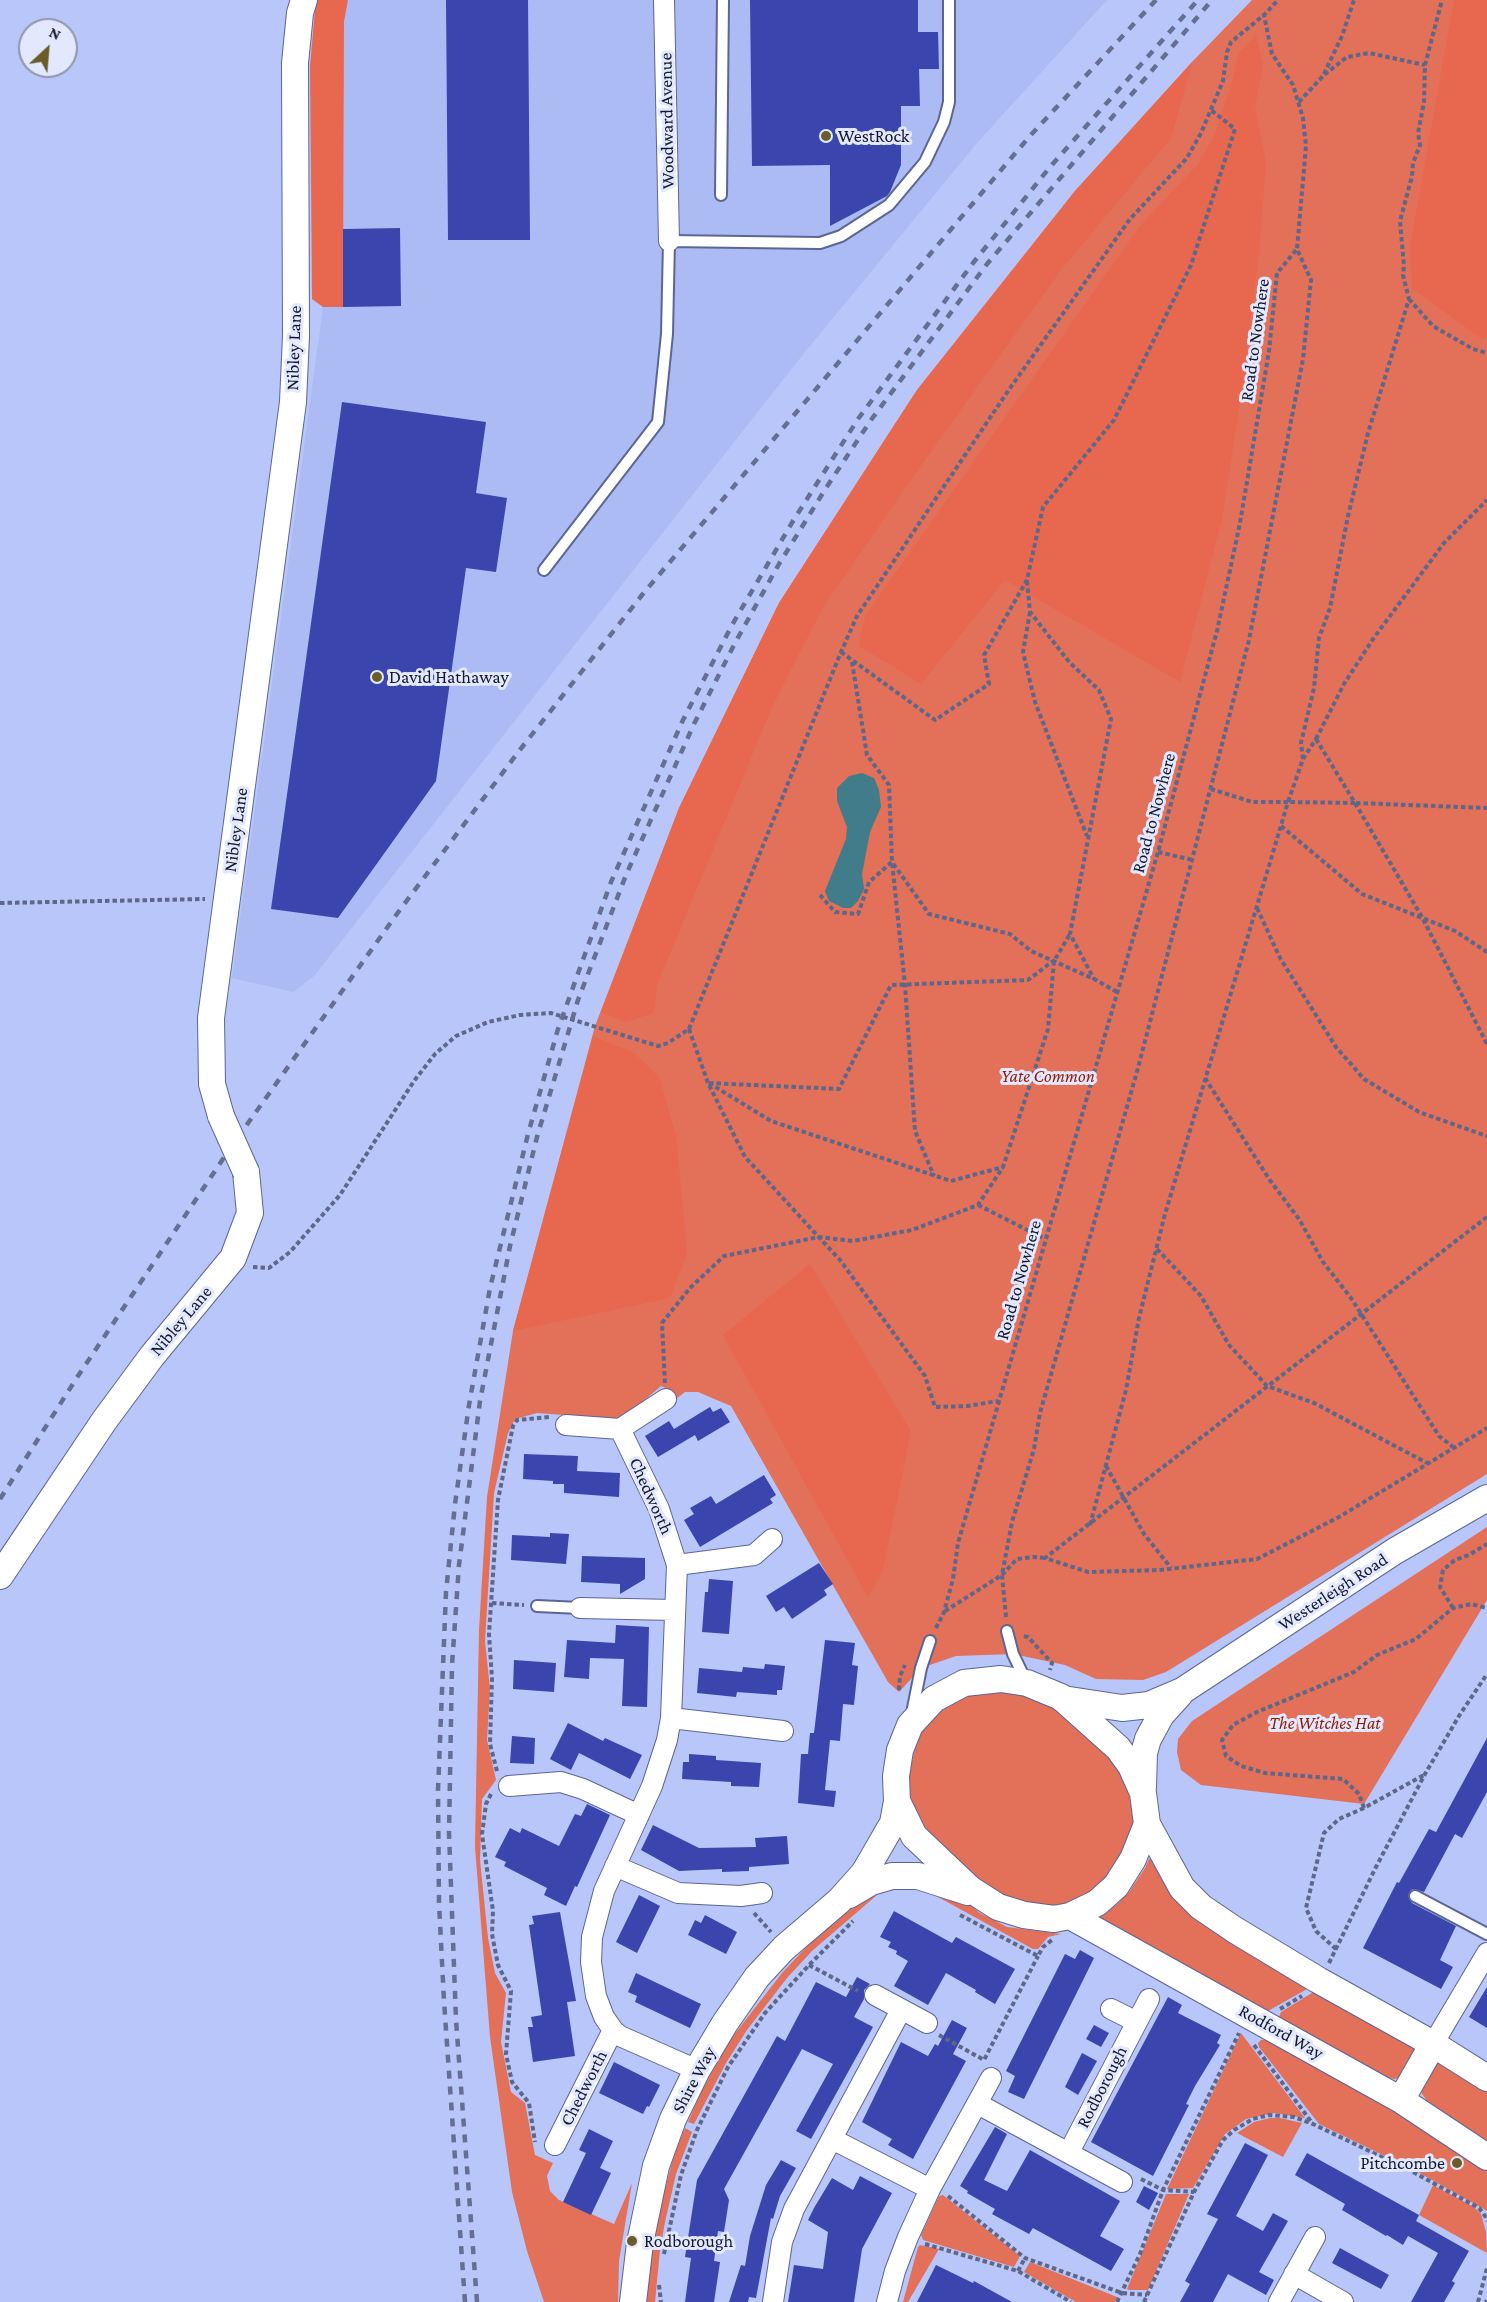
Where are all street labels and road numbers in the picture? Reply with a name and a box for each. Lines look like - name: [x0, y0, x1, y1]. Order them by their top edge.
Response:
- street label: Woodward Avenue: [655, 53, 679, 189]
- street label: Road to Nowhere: [1236, 277, 1274, 403]
- street label: Nibley Lane: [282, 305, 306, 391]
- street label: Road to Nowhere: [1128, 751, 1180, 875]
- street label: Nibley Lane: [219, 786, 253, 874]
- street label: Road to Nowhere: [992, 1218, 1046, 1342]
- street label: Nibley Lane: [145, 1282, 217, 1360]
- street label: Chedworth: [625, 1454, 677, 1538]
- street label: Westerleigh Road: [1274, 1549, 1392, 1635]
- street label: Rodford Way: [1235, 2000, 1327, 2064]
- street label: Rodborough: [1072, 2042, 1132, 2132]
- street label: Shire Way: [667, 2043, 721, 2117]
- street label: Chedworth: [556, 2047, 612, 2129]

